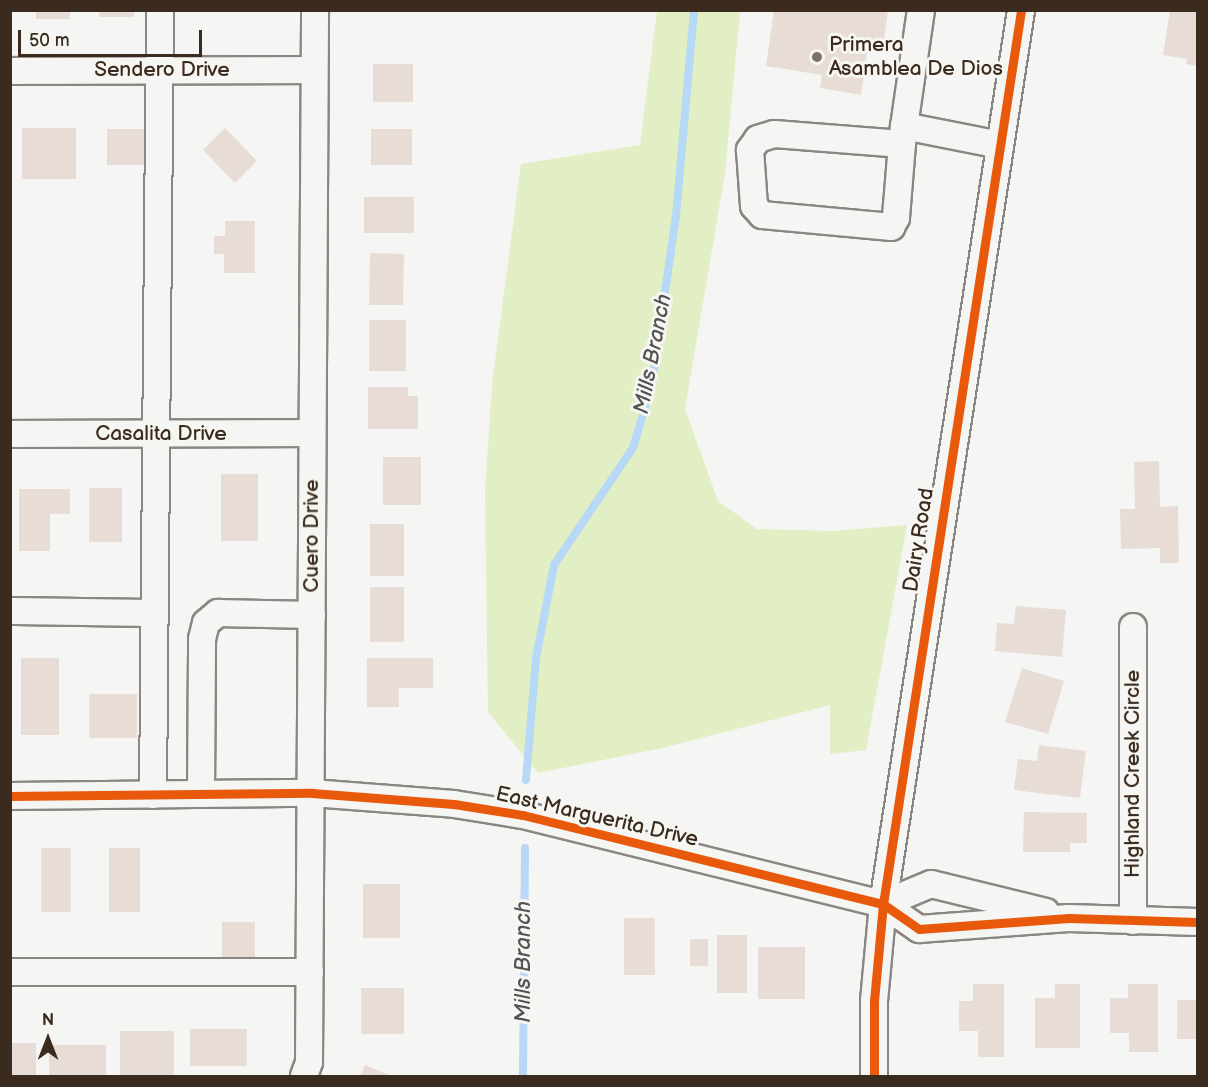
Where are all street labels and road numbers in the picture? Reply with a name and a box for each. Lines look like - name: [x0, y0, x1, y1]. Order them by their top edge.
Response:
- street label: Sendero Drive: [94, 57, 230, 83]
- street label: Casalita Drive: [95, 421, 227, 447]
- street label: Cuero Drive: [299, 479, 325, 593]
- street label: Dairy Road: [898, 485, 940, 595]
- street label: Highland Creek Circle: [1120, 670, 1146, 878]
- street label: East Marguerita Drive: [493, 781, 701, 853]

